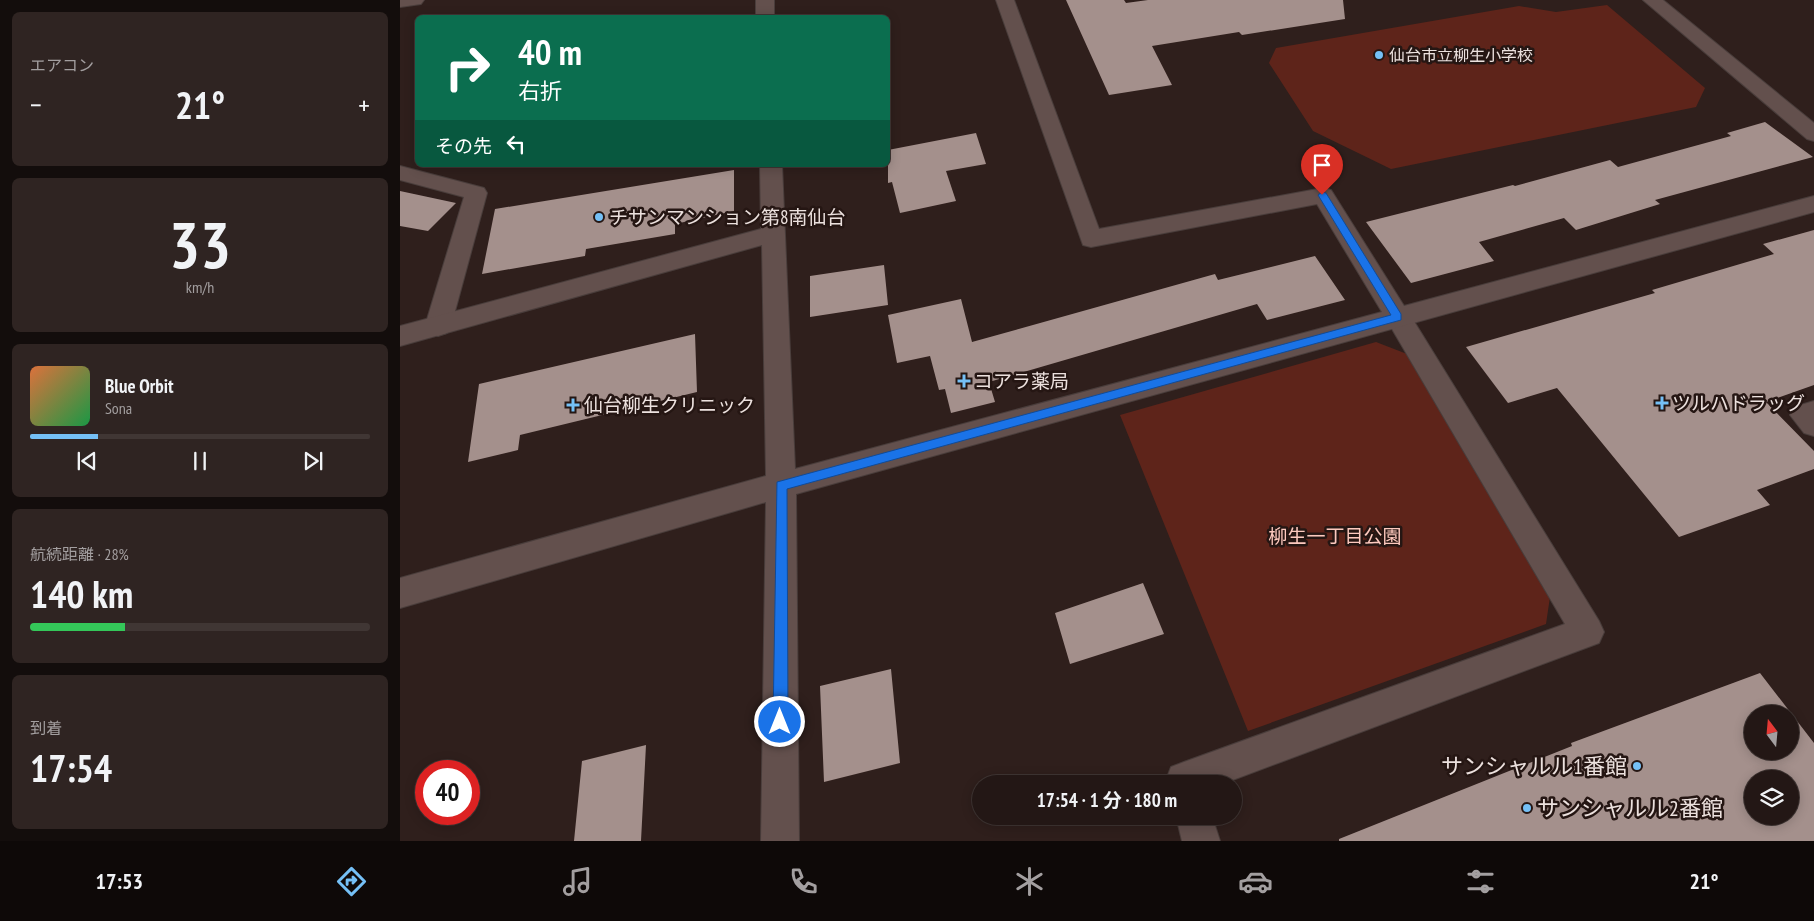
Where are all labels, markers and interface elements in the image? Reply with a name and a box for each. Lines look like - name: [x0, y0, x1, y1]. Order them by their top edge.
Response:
- text: 40 m: [518, 29, 582, 75]
- icon: right: [435, 35, 500, 100]
- place label: 仙台市立柳生小学校: [1389, 45, 1533, 65]
- marker: 仙台市立柳生小学校: [1373, 49, 1385, 61]
- text: エアコン: [30, 55, 94, 75]
- text: 右折: [518, 77, 562, 105]
- text: 21°: [175, 80, 225, 129]
- text: −: [30, 86, 42, 123]
- text: +: [358, 86, 370, 123]
- icon: left: [502, 130, 530, 158]
- text: その先: [435, 134, 492, 158]
- pin: [1301, 144, 1343, 195]
- icon: arrive: [1308, 151, 1336, 179]
- text: 33: [169, 202, 231, 286]
- place label: チサンマンション第8南仙台: [609, 205, 846, 229]
- marker: チサンマンション第8南仙台: [593, 211, 605, 223]
- text: km/h: [186, 277, 214, 297]
- place label: コアラ薬局: [974, 369, 1069, 393]
- text: Blue Orbit: [105, 374, 174, 398]
- marker: コアラ薬局: [958, 375, 970, 387]
- place label: ツルハドラッグ: [1672, 391, 1805, 415]
- place label: 仙台柳生クリニック: [584, 393, 755, 417]
- marker: ツルハドラッグ: [1656, 397, 1668, 409]
- text: Sona: [105, 398, 132, 418]
- marker: 仙台柳生クリニック: [566, 398, 580, 412]
- icon: previous: [73, 447, 101, 475]
- icon: pause: [186, 447, 214, 475]
- icon: next: [299, 447, 327, 475]
- park label: 柳生一丁目公園: [1268, 524, 1402, 548]
- text: 航続距離 · 28%: [30, 544, 129, 564]
- text: 140 km: [30, 569, 133, 618]
- position arrow: [753, 695, 805, 747]
- north arrow: [1744, 705, 1799, 760]
- map controls: [1744, 705, 1799, 825]
- text: 到着: [30, 718, 62, 738]
- text: 17:54: [30, 743, 112, 792]
- place label: サンシャルル1番館: [1441, 752, 1627, 780]
- speed limit sign: 40: [415, 760, 480, 825]
- marker: サンシャルル1番館: [1631, 760, 1643, 772]
- button: layers: [1744, 770, 1799, 825]
- text: 17:54 · 1 分 · 180 m: [1037, 788, 1177, 812]
- place label: サンシャルル2番館: [1537, 794, 1723, 822]
- marker: サンシャルル2番館: [1521, 802, 1533, 814]
- icon: directions: [334, 864, 369, 899]
- icon: music: [560, 864, 595, 899]
- icon: phone: [786, 864, 821, 899]
- icon: climate: [1012, 864, 1047, 899]
- icon: car: [1238, 864, 1273, 899]
- icon: filters: [1463, 864, 1498, 899]
- text: 17:53: [95, 867, 143, 895]
- text: 21°: [1689, 867, 1718, 895]

